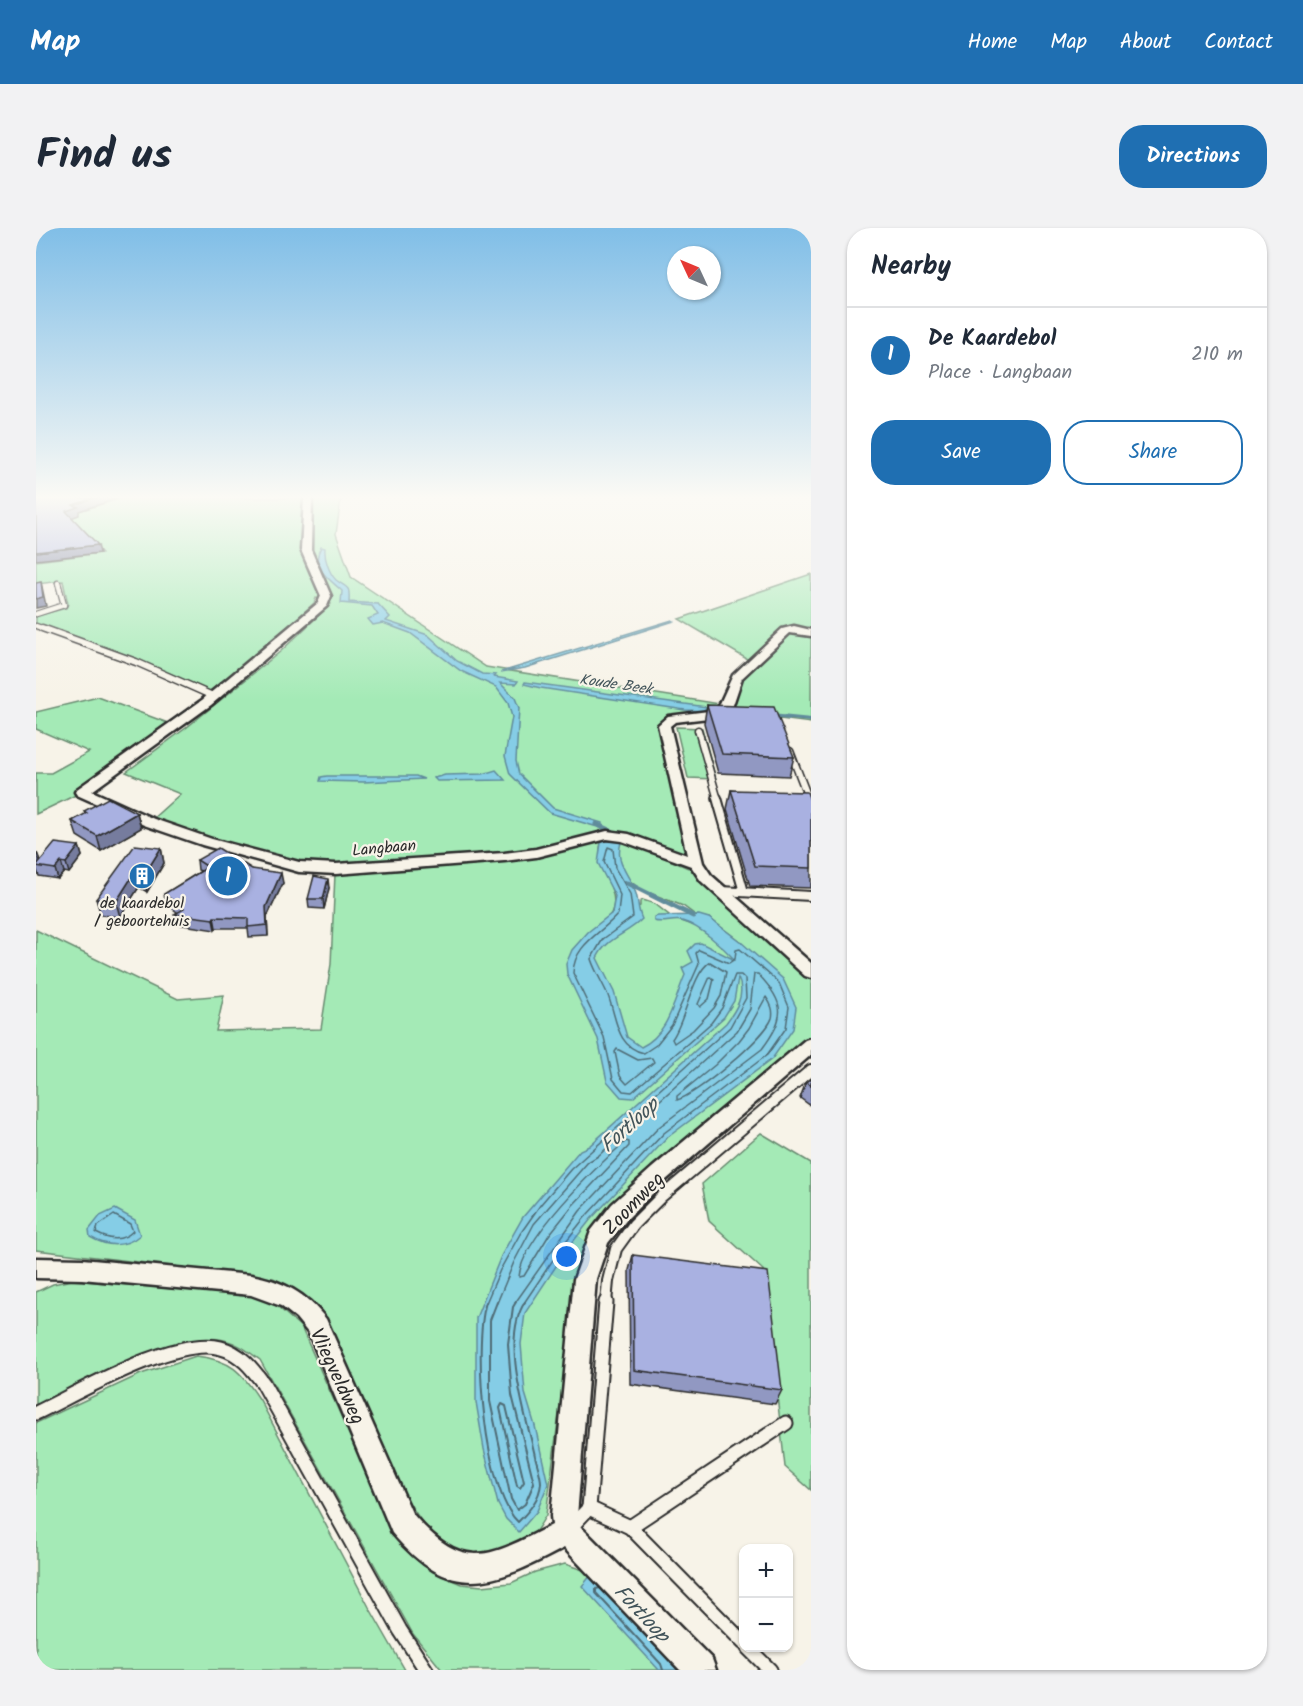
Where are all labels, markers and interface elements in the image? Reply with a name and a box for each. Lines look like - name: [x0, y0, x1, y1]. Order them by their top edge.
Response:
- text: Map: [30, 20, 81, 65]
- text: Home: [968, 26, 1017, 59]
- text: Map: [1050, 26, 1087, 59]
- text: About: [1120, 26, 1171, 59]
- text: Contact: [1204, 26, 1273, 59]
- text: Find us: [36, 123, 172, 190]
- button: Directions: [1119, 125, 1267, 188]
- north arrow: [667, 246, 721, 300]
- text: Nearby: [871, 246, 951, 288]
- text: De Kaardebol: [928, 322, 1056, 357]
- text: 1: [887, 339, 894, 371]
- text: 210 m: [1191, 339, 1243, 371]
- text: Place · Langbaan: [928, 357, 1072, 389]
- button: Save: [871, 420, 1051, 485]
- button: Share: [1063, 420, 1243, 485]
- water label: Koude Beek: [578, 668, 656, 702]
- street label: Langbaan: [351, 833, 417, 864]
- pin: 1: [208, 854, 248, 898]
- building icon: de kaardebol / geboortehuis: [127, 861, 157, 891]
- place label: de kaardebol / geboortehuis: [94, 891, 190, 934]
- water label: Fortloop: [593, 1089, 668, 1162]
- street label: Zoomweg: [596, 1165, 673, 1244]
- your location: [552, 1242, 581, 1271]
- street label: Vliegveldweg: [300, 1323, 372, 1430]
- map controls: [739, 1544, 793, 1652]
- button: +: [739, 1544, 793, 1598]
- water label: Fortloop: [605, 1577, 678, 1652]
- button: −: [739, 1598, 793, 1652]

